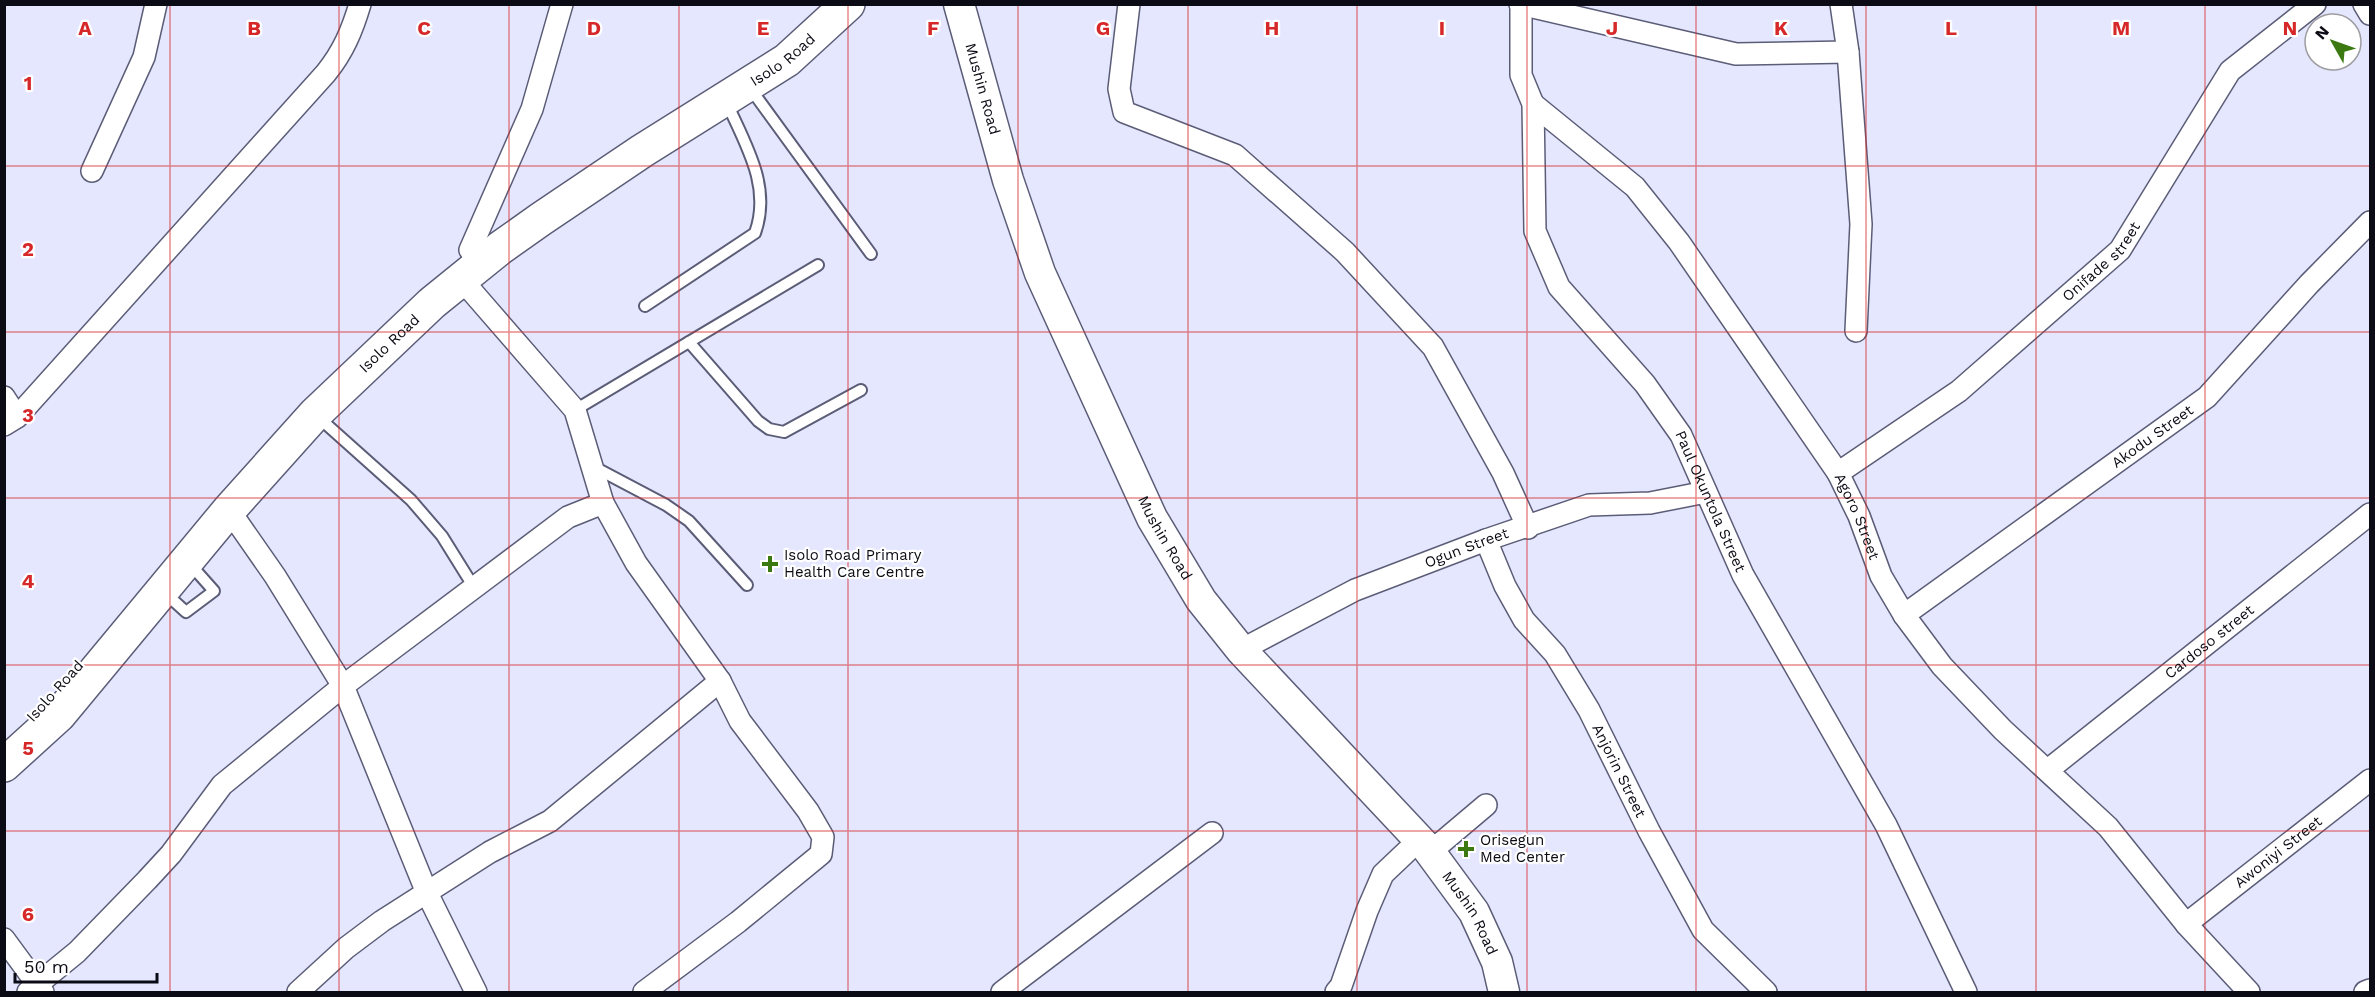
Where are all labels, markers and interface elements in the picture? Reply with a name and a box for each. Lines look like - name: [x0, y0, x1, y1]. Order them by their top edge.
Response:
- north arrow: [2303, 12, 2363, 72]
- text: A: [78, 16, 92, 40]
- text: B: [247, 16, 261, 40]
- text: C: [417, 16, 431, 40]
- text: D: [587, 16, 601, 40]
- text: E: [757, 16, 769, 40]
- text: F: [927, 16, 939, 40]
- text: G: [1096, 16, 1110, 40]
- text: H: [1265, 16, 1279, 40]
- text: I: [1439, 16, 1445, 40]
- text: J: [1606, 16, 1618, 40]
- text: K: [1774, 16, 1788, 40]
- text: L: [1945, 16, 1957, 40]
- text: M: [2112, 16, 2130, 40]
- text: N: [2283, 16, 2297, 40]
- text: N: [2311, 22, 2333, 43]
- street label: Isolo Road: [747, 30, 819, 90]
- street label: Mushin Road: [961, 41, 1004, 137]
- text: 1: [24, 71, 32, 95]
- street label: Onifade street: [2059, 218, 2144, 305]
- text: 2: [22, 237, 34, 261]
- street label: Isolo Road: [355, 311, 423, 376]
- street label: Akodu Street: [2108, 400, 2197, 472]
- text: 3: [22, 403, 34, 427]
- street label: Paul Okuntola Street: [1671, 428, 1750, 575]
- street label: Agoro Street: [1831, 470, 1883, 563]
- street label: Mushin Road: [1134, 493, 1196, 583]
- street label: Ogun Street: [1422, 524, 1511, 572]
- place label: Isolo Road Primary Health Care Centre: [784, 546, 924, 581]
- marker: Isolo Road Primary Health Care Centre: [761, 555, 779, 573]
- text: 4: [22, 569, 35, 593]
- street label: Cardoso street: [2161, 601, 2258, 683]
- street label: Isolo Road: [23, 657, 87, 725]
- street label: Anjorin Street: [1588, 721, 1650, 821]
- text: 5: [22, 736, 34, 760]
- street label: Awoniyi Street: [2231, 812, 2326, 892]
- place label: Orisegun Med Center: [1480, 831, 1565, 866]
- marker: Orisegun Med Center: [1457, 840, 1475, 858]
- street label: Mushin Road: [1438, 868, 1501, 958]
- text: 6: [22, 902, 34, 926]
- scale bar: [15, 946, 158, 984]
- text: 50 m: [24, 956, 69, 977]

